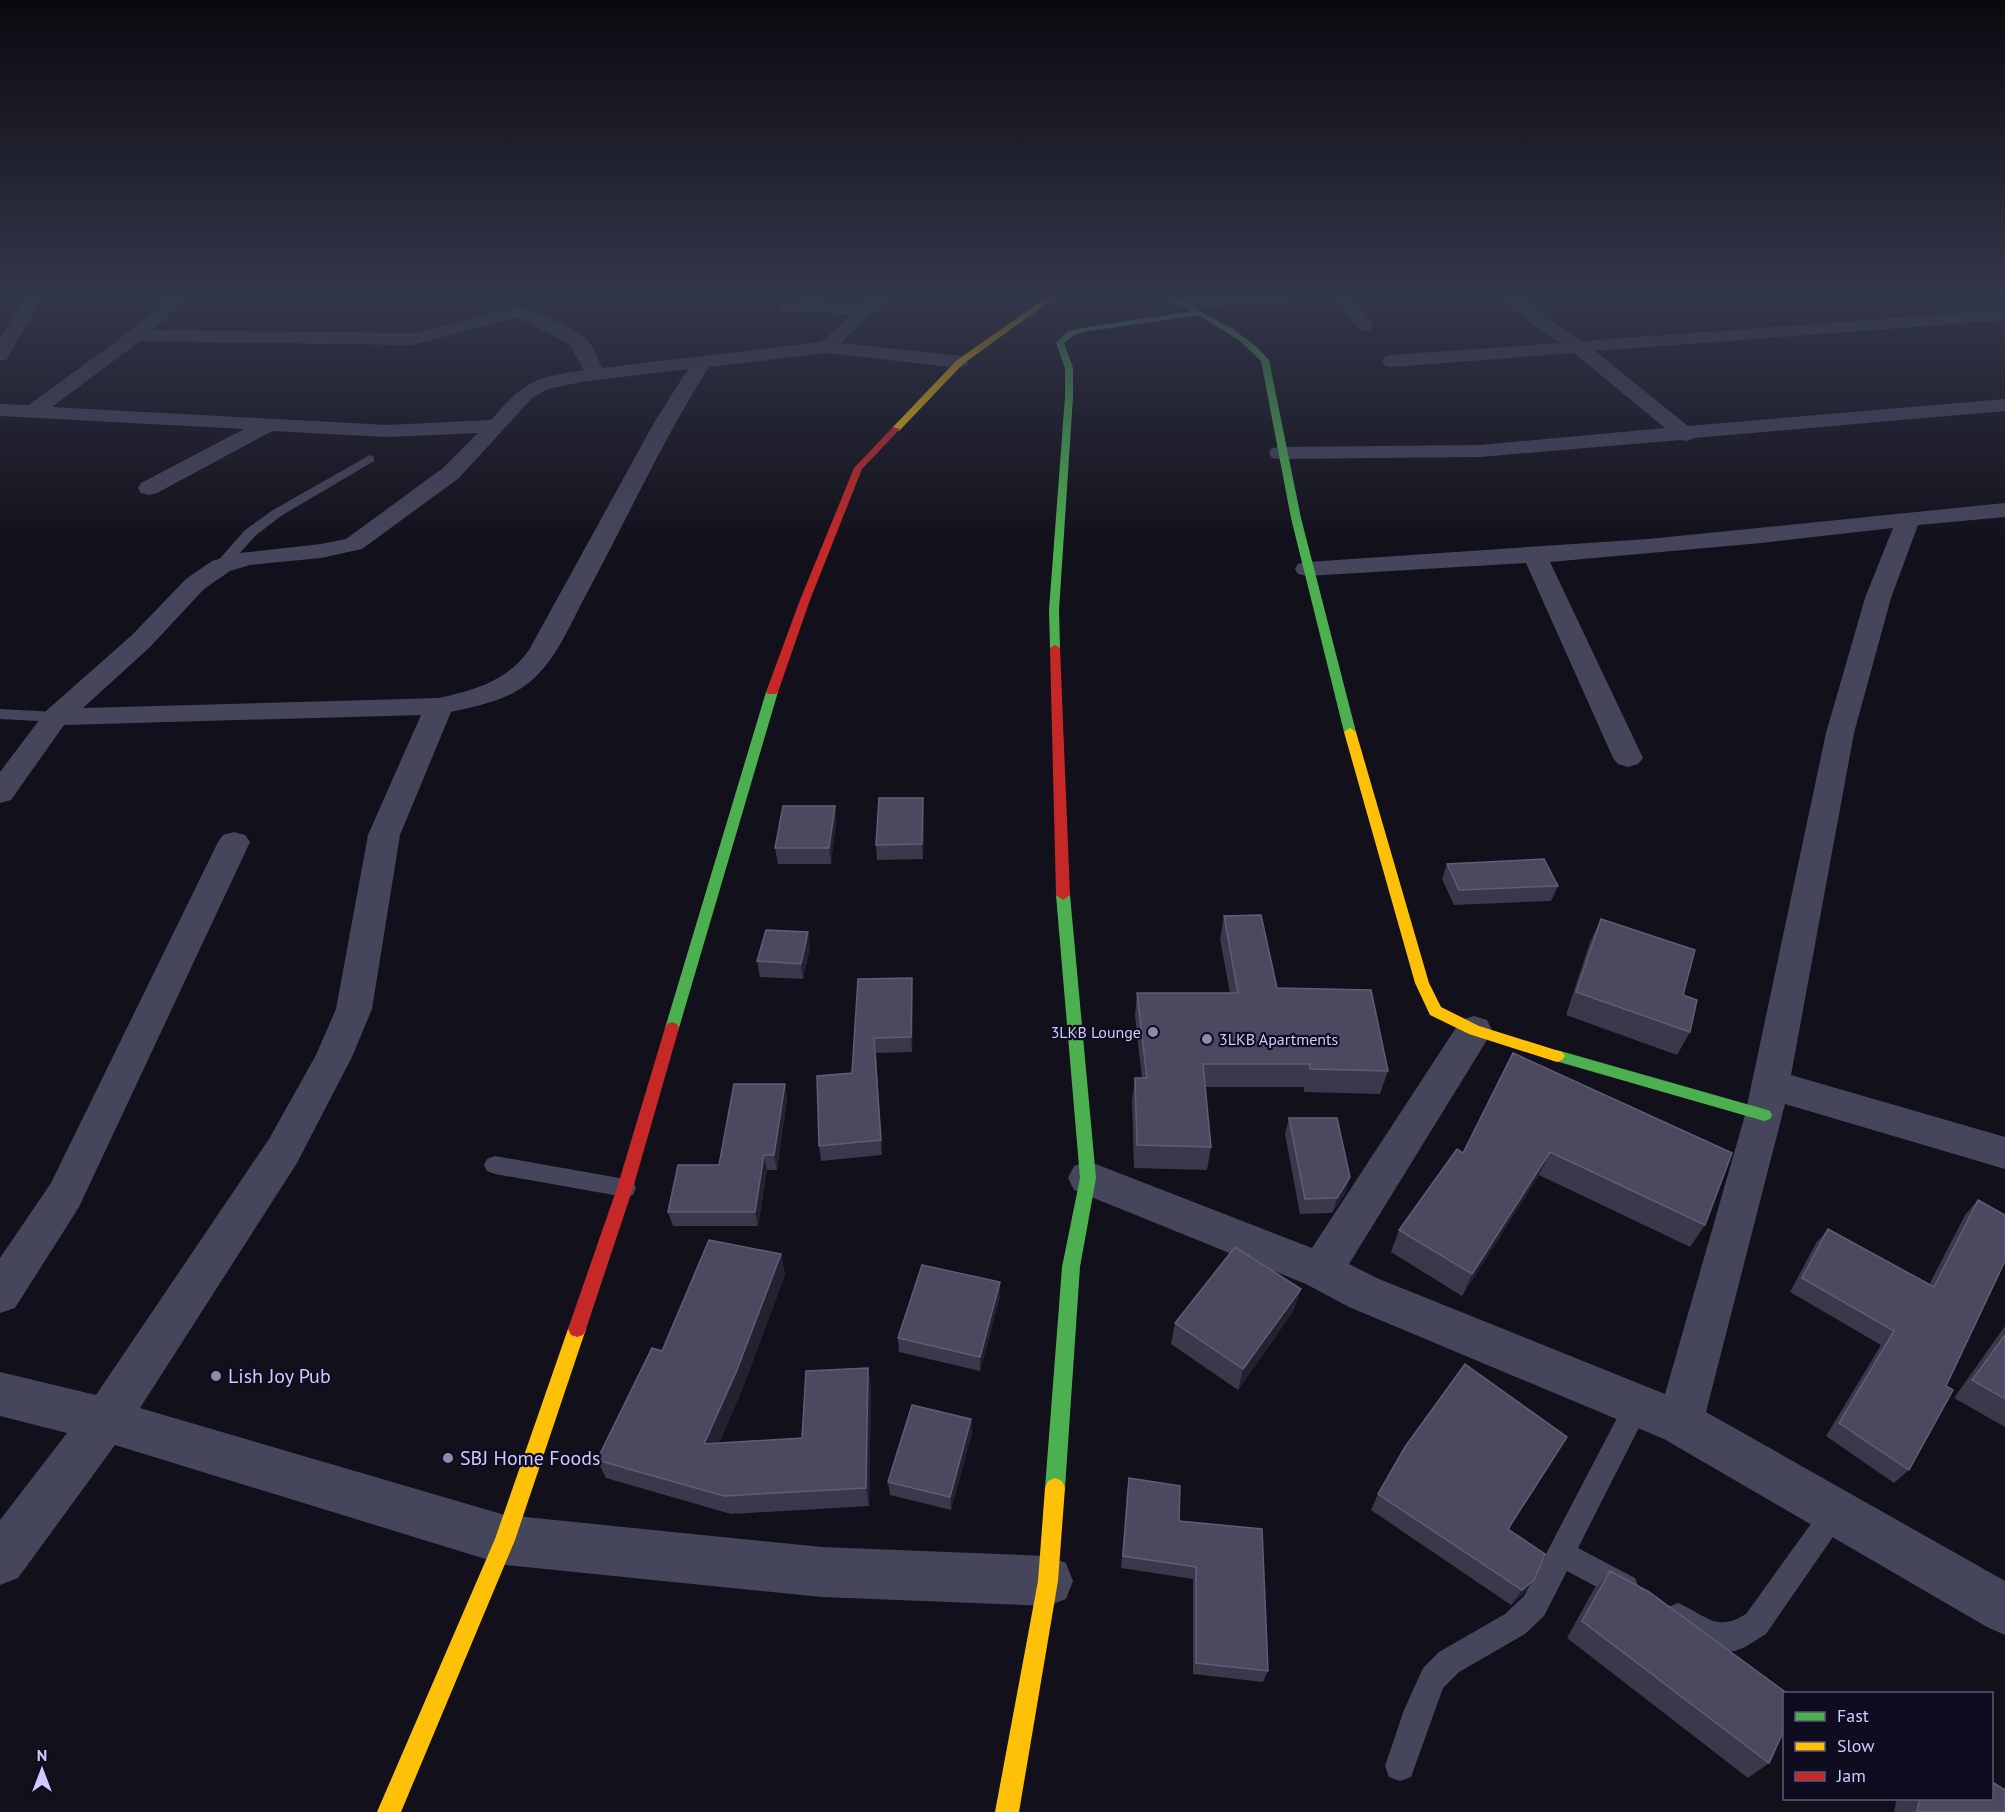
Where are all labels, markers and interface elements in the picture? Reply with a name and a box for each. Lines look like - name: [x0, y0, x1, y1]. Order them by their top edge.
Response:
- place label: 3LKB Lounge: [1051, 1022, 1141, 1042]
- marker: 3LKB Lounge: [1146, 1025, 1160, 1039]
- place label: 3LKB Apartments: [1219, 1029, 1338, 1049]
- marker: 3LKB Apartments: [1200, 1032, 1214, 1046]
- place label: Lish Joy Pub: [228, 1363, 331, 1389]
- marker: Lish Joy Pub: [209, 1369, 223, 1383]
- place label: SBJ Home Foods: [460, 1445, 600, 1471]
- marker: SBJ Home Foods: [441, 1451, 455, 1465]
- legend: [1783, 1692, 1993, 1800]
- text: Fast: [1837, 1704, 1869, 1727]
- text: Slow: [1837, 1734, 1875, 1757]
- north arrow: [12, 1740, 72, 1800]
- text: N: [37, 1745, 47, 1765]
- text: Jam: [1836, 1764, 1866, 1787]

